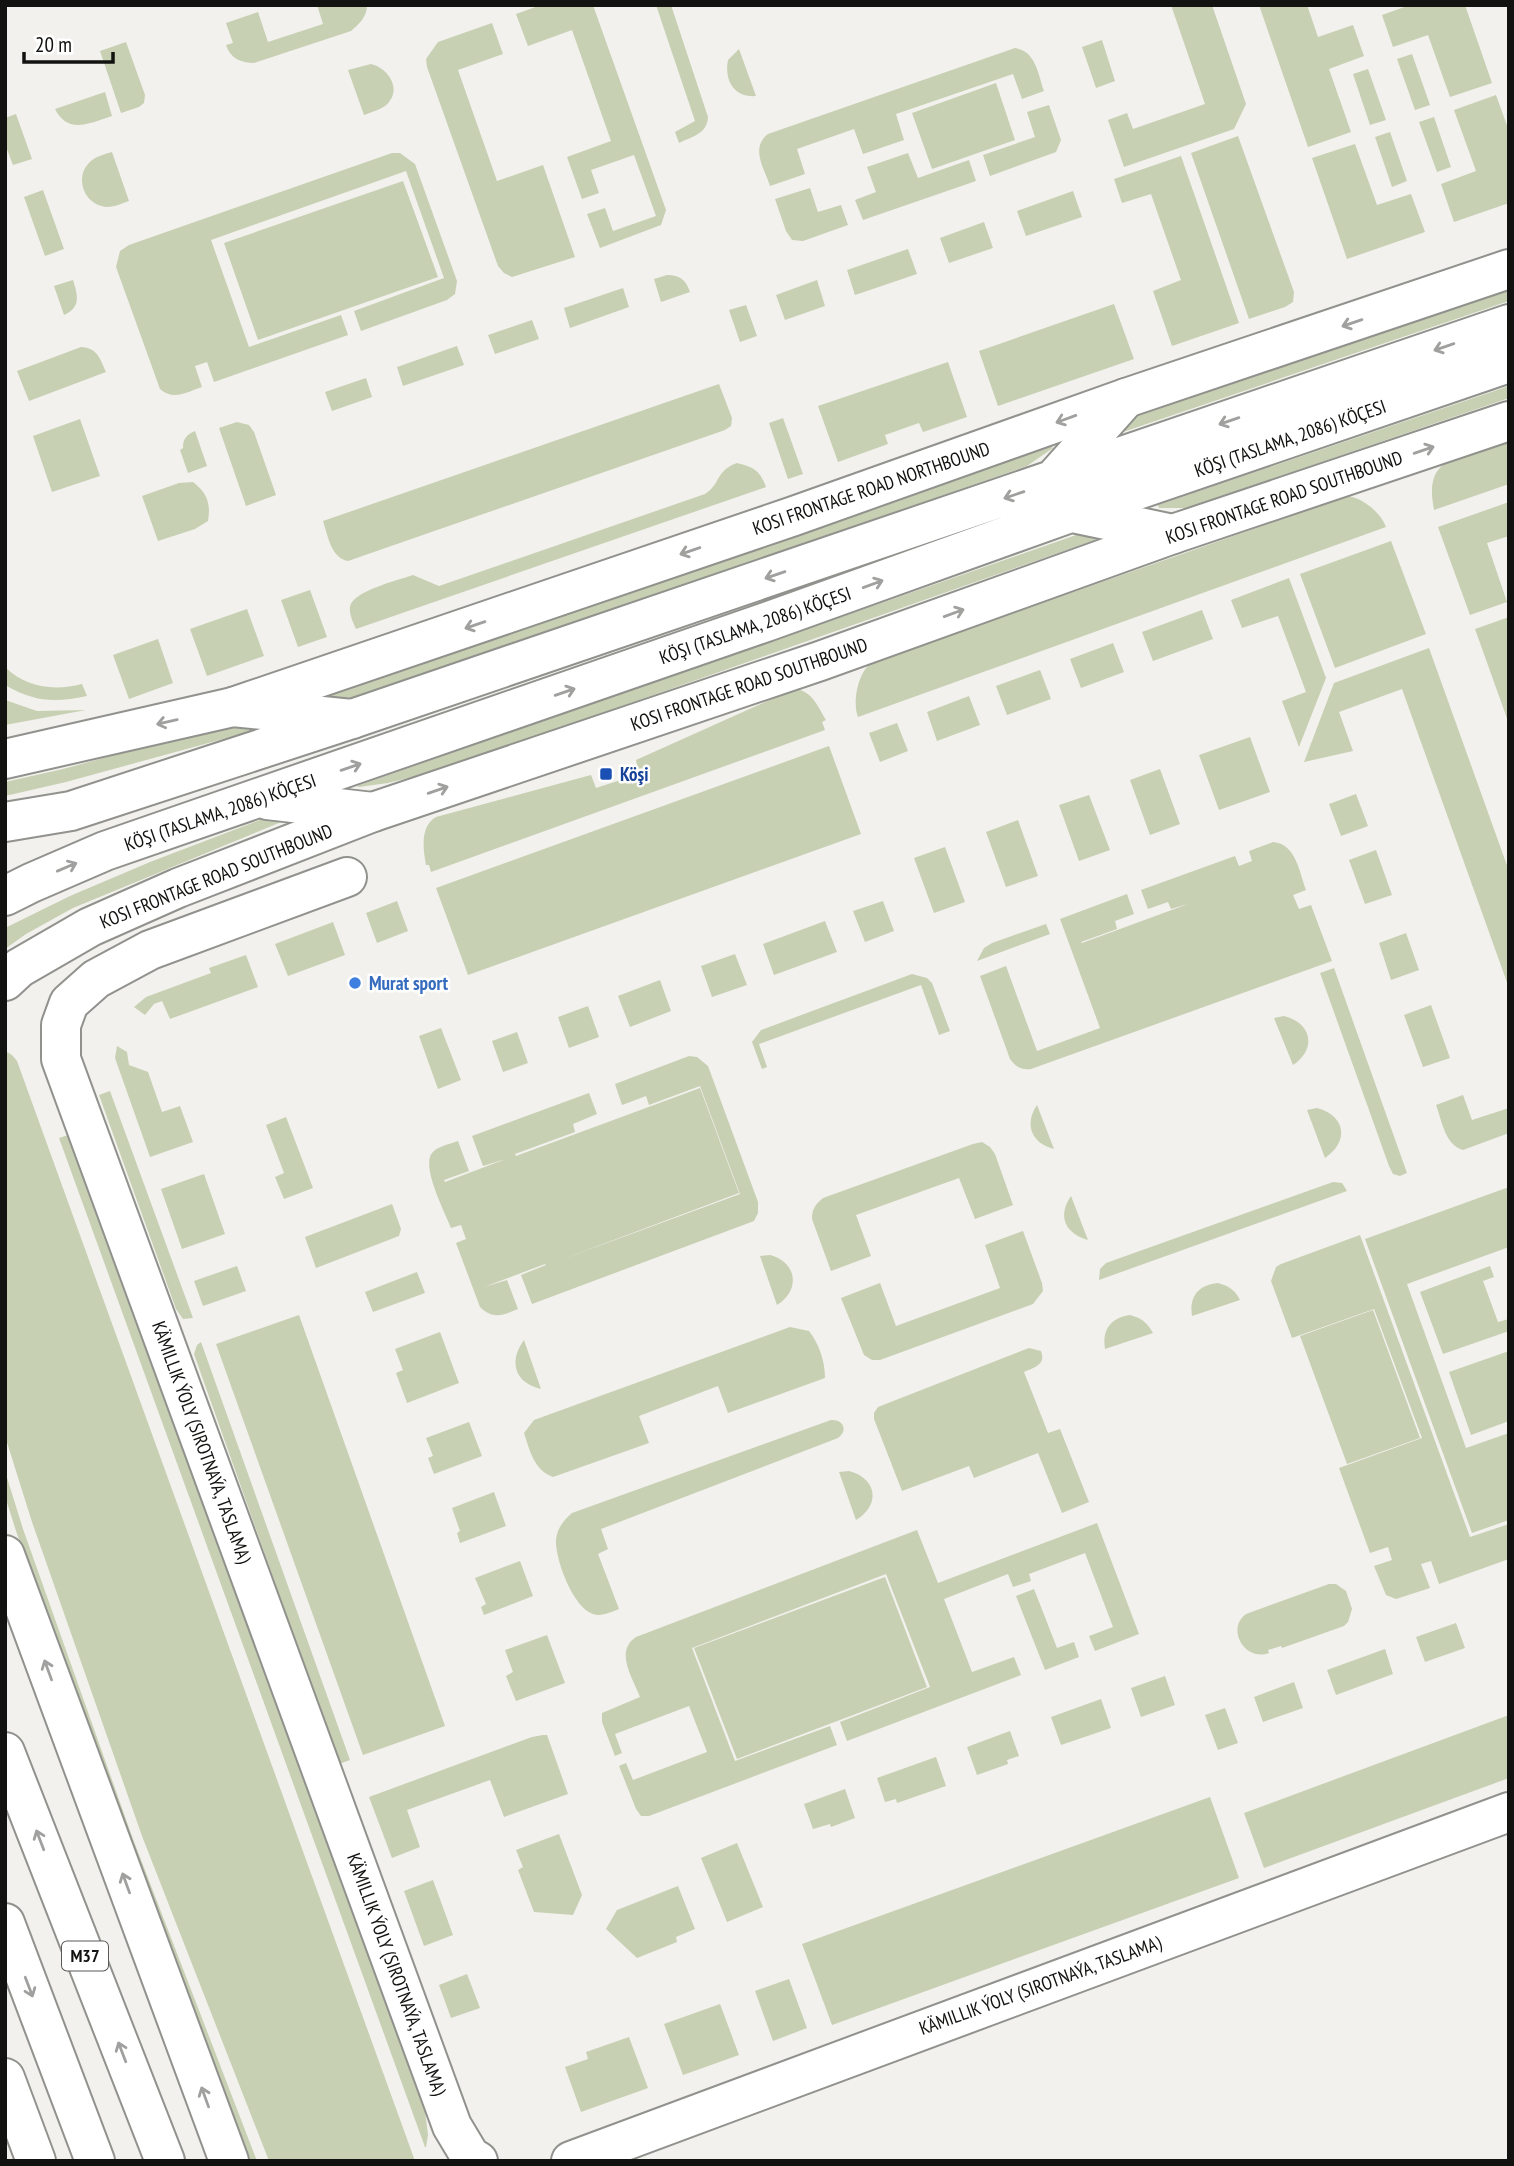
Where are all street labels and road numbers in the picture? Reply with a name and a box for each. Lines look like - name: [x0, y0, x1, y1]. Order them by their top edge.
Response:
- street label: KÖŞI (TASLAMA, 2086) KÖÇESI: [1191, 394, 1389, 482]
- street label: KOSI FRONTAGE ROAD NORTHBOUND: [749, 436, 993, 540]
- street label: KOSI FRONTAGE ROAD SOUTHBOUND: [1162, 445, 1406, 549]
- street label: KÖŞI (TASLAMA, 2086) KÖÇESI: [656, 581, 854, 669]
- street label: KOSI FRONTAGE ROAD SOUTHBOUND: [627, 632, 871, 736]
- street label: KÖŞI (TASLAMA, 2086) KÖÇESI: [121, 768, 319, 856]
- street label: KOSI FRONTAGE ROAD SOUTHBOUND: [96, 818, 336, 934]
- street label: KÄMILLIK ÝOLY (SIROTNAÝA, TASLAMA): [147, 1318, 257, 1567]
- street label: KÄMILLIK ÝOLY (SIROTNAÝA, TASLAMA): [342, 1850, 452, 2099]
- street label: KÄMILLIK ÝOLY (SIROTNAÝA, TASLAMA): [916, 1930, 1165, 2040]
- road number: M37: [62, 1942, 108, 1970]

